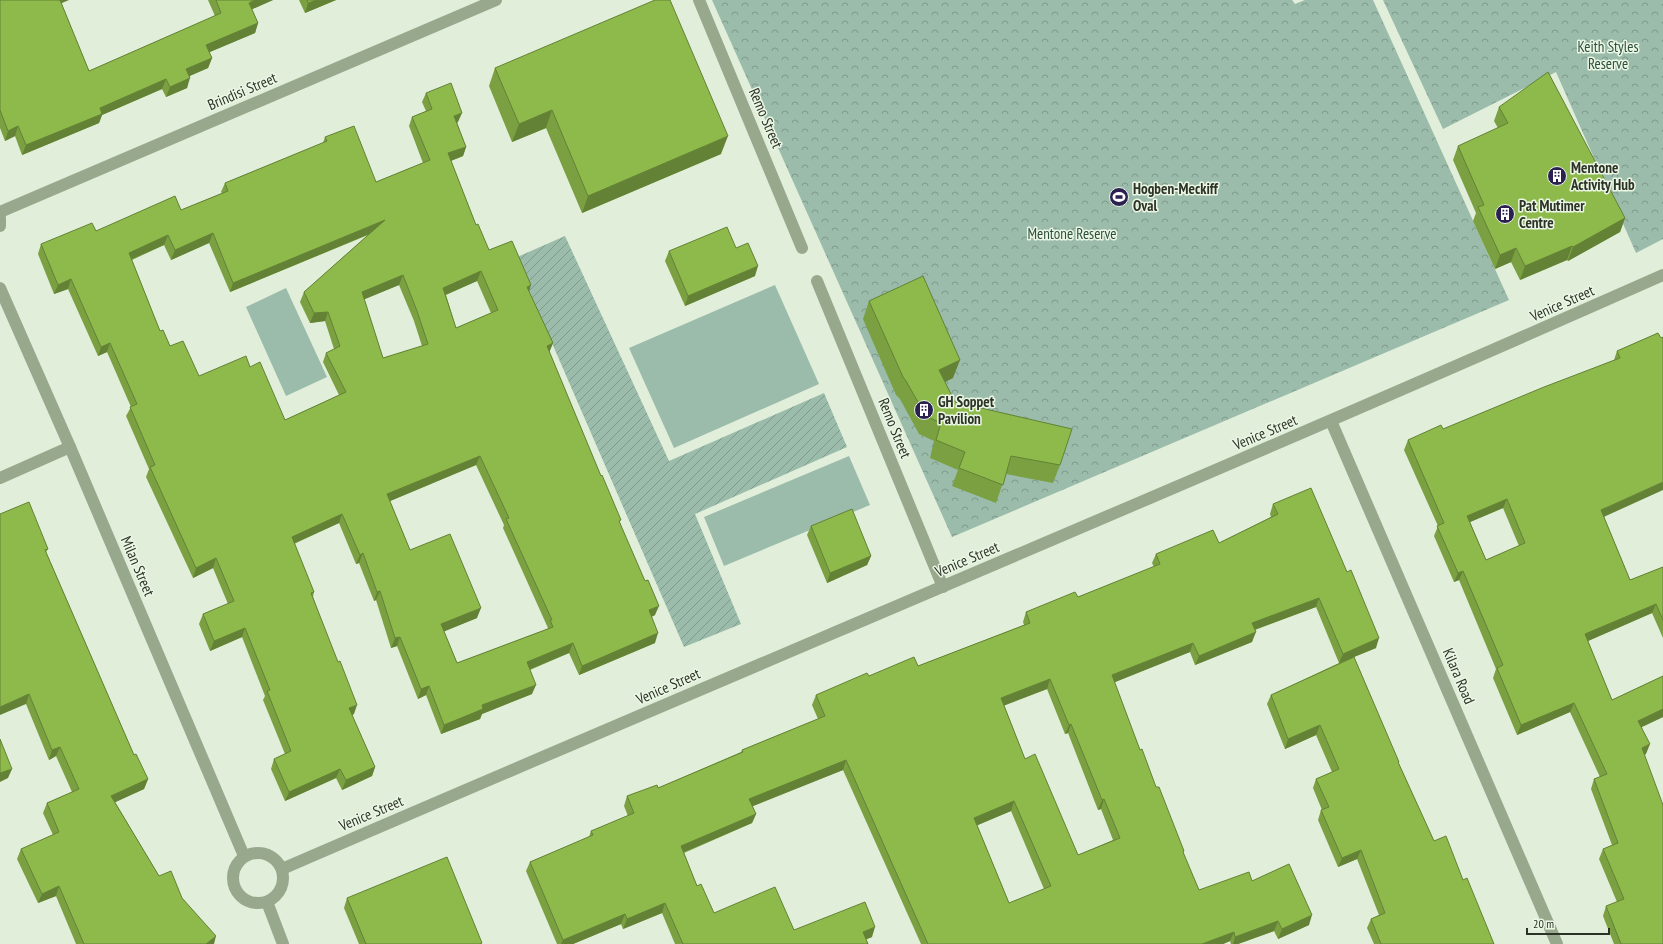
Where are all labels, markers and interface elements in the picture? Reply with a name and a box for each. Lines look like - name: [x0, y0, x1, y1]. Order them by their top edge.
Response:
- park label: Keith Styles Reserve: [1577, 37, 1639, 73]
- street label: Brindisi Street: [205, 68, 279, 114]
- street label: Remo Street: [745, 85, 787, 151]
- place label: Mentone Activity Hub: [1570, 158, 1635, 194]
- building icon: Mentone Activity Hub: [1546, 165, 1568, 187]
- place label: Hogben-Meckiff Oval: [1133, 179, 1219, 215]
- sports icon: Hogben-Meckiff Oval: [1108, 186, 1130, 208]
- place label: Pat Mutimer Centre: [1519, 196, 1585, 232]
- building icon: Pat Mutimer Centre: [1494, 203, 1516, 225]
- park label: Mentone Reserve: [1028, 224, 1116, 243]
- street label: Venice Street: [1526, 281, 1597, 326]
- place label: GH Soppet Pavilion: [938, 392, 995, 428]
- street label: Remo Street: [874, 395, 916, 461]
- building icon: GH Soppet Pavilion: [913, 399, 935, 421]
- street label: Venice Street: [1229, 410, 1300, 454]
- street label: Milan Street: [117, 533, 159, 599]
- street label: Venice Street: [931, 537, 1002, 581]
- street label: Kilara Road: [1439, 645, 1479, 707]
- street label: Venice Street: [632, 664, 703, 709]
- street label: Venice Street: [335, 791, 406, 835]
- scale bar: [1527, 910, 1609, 936]
- text: 20 m: [1533, 916, 1554, 931]

